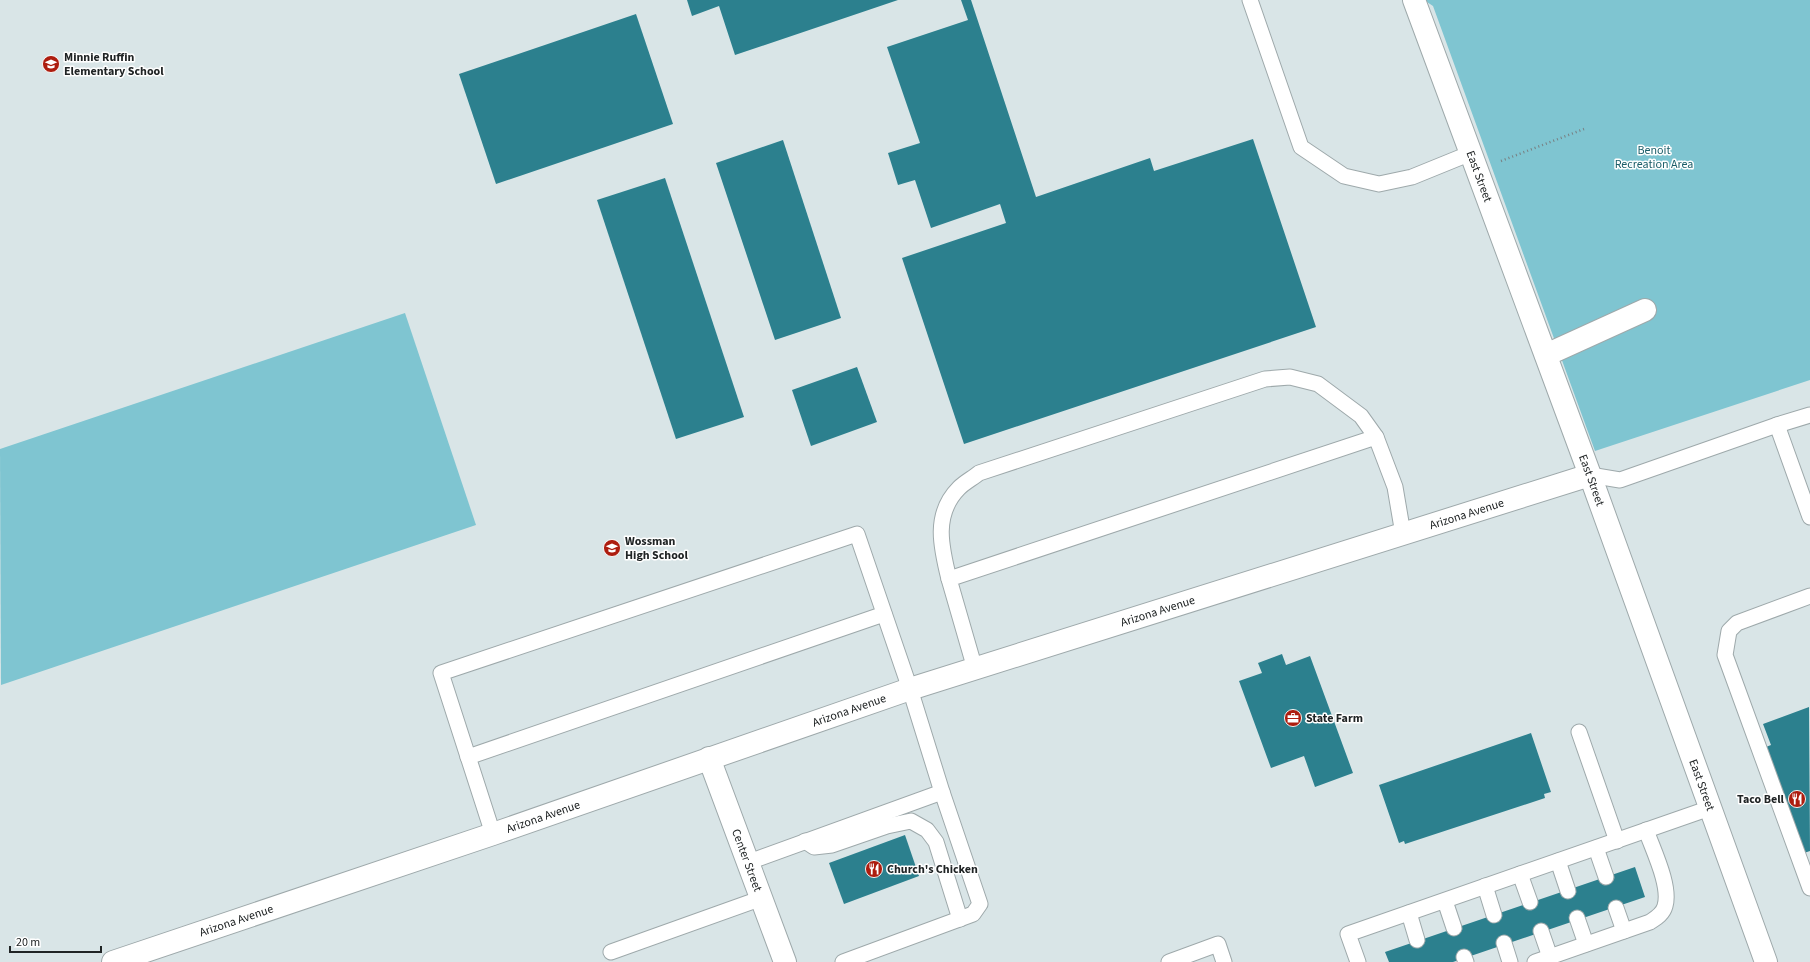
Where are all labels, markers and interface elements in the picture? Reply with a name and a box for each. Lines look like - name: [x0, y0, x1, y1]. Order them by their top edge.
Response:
- place label: Minnie Ruffin Elementary School: [64, 49, 164, 80]
- school or university icon: Minnie Ruffin Elementary School: [41, 54, 61, 74]
- park label: Benoit Recreation Area: [1615, 142, 1693, 173]
- street label: East Street: [1462, 148, 1496, 205]
- street label: East Street: [1574, 452, 1609, 508]
- street label: Arizona Avenue: [1427, 495, 1506, 534]
- place label: Wossman High School: [625, 533, 689, 564]
- school or university icon: Wossman High School: [602, 538, 622, 558]
- street label: Arizona Avenue: [1118, 592, 1197, 631]
- street label: Arizona Avenue: [810, 690, 889, 731]
- office icon: State Farm: [1283, 708, 1303, 728]
- place label: State Farm: [1306, 710, 1363, 727]
- street label: East Street: [1684, 757, 1719, 813]
- restaurant icon: Taco Bell: [1787, 789, 1807, 809]
- place label: Taco Bell: [1737, 791, 1785, 808]
- street label: Arizona Avenue: [504, 796, 583, 838]
- street label: Center Street: [727, 826, 766, 894]
- restaurant icon: Church's Chicken: [864, 859, 884, 879]
- place label: Church's Chicken: [887, 861, 978, 878]
- street label: Arizona Avenue: [197, 901, 276, 941]
- scale bar: [10, 928, 101, 954]
- text: 20 m: [16, 934, 40, 951]

